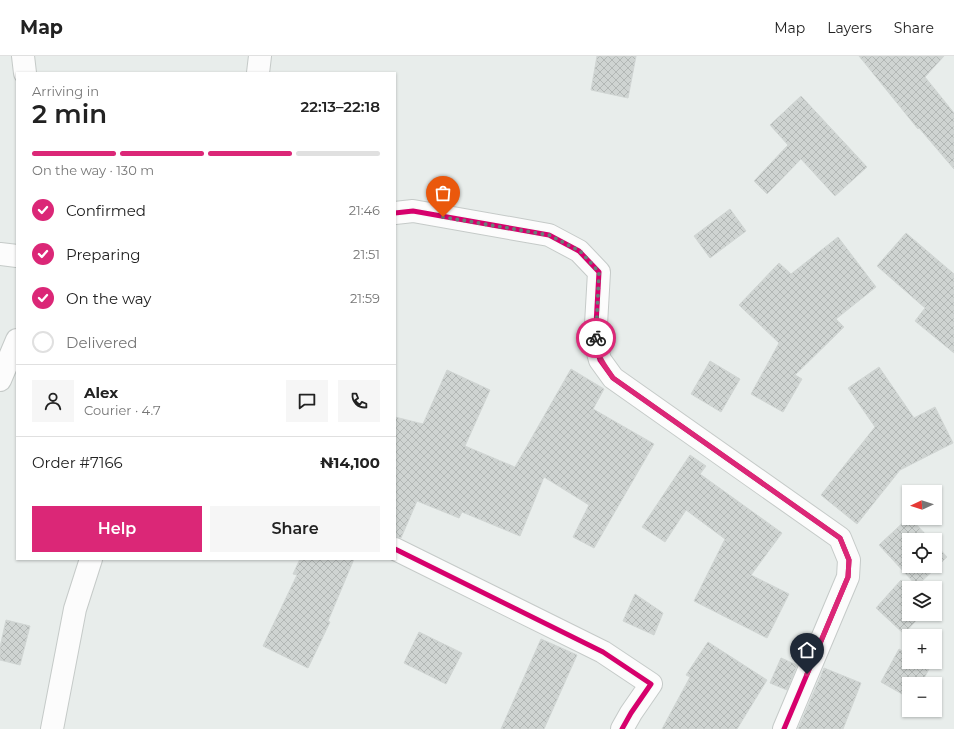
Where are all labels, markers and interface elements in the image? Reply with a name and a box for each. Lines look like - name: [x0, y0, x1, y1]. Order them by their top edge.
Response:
- text: Map: [20, 16, 63, 39]
- text: Map: [774, 19, 805, 37]
- text: Layers: [827, 19, 872, 37]
- text: Share: [894, 19, 934, 37]
- text: Arriving in: [32, 83, 99, 99]
- text: 22:13–22:18: [301, 97, 380, 116]
- text: 2 min: [32, 98, 107, 130]
- text: On the way · 130 m: [32, 162, 154, 178]
- pin: [426, 176, 460, 217]
- icon: bag: [432, 182, 454, 204]
- icon: check: [32, 199, 54, 221]
- text: Confirmed: [66, 201, 146, 220]
- text: 21:46: [349, 202, 380, 218]
- icon: check: [32, 243, 54, 265]
- text: Preparing: [66, 245, 141, 264]
- text: 21:51: [353, 246, 380, 262]
- icon: check: [32, 287, 54, 309]
- text: On the way: [66, 289, 151, 308]
- text: 21:59: [350, 290, 380, 306]
- courier: [576, 318, 616, 358]
- icon: bike: [585, 327, 607, 349]
- text: Delivered: [66, 333, 138, 352]
- button: person: [32, 380, 74, 422]
- button: chat: [286, 380, 328, 422]
- button: phone: [338, 380, 380, 422]
- text: Alex: [84, 383, 118, 402]
- text: Courier · 4.7: [84, 402, 161, 418]
- text: Order #7166: [32, 453, 123, 472]
- text: ₦14,100: [320, 453, 380, 472]
- north arrow: [902, 485, 942, 525]
- map controls: [902, 485, 942, 717]
- button: Help: [32, 506, 202, 552]
- button: Share: [210, 506, 380, 552]
- button: locate: [902, 533, 942, 573]
- button: layers: [902, 581, 942, 621]
- button: +: [902, 629, 942, 669]
- pin: [790, 633, 824, 674]
- icon: home: [796, 639, 818, 661]
- button: −: [902, 677, 942, 717]

